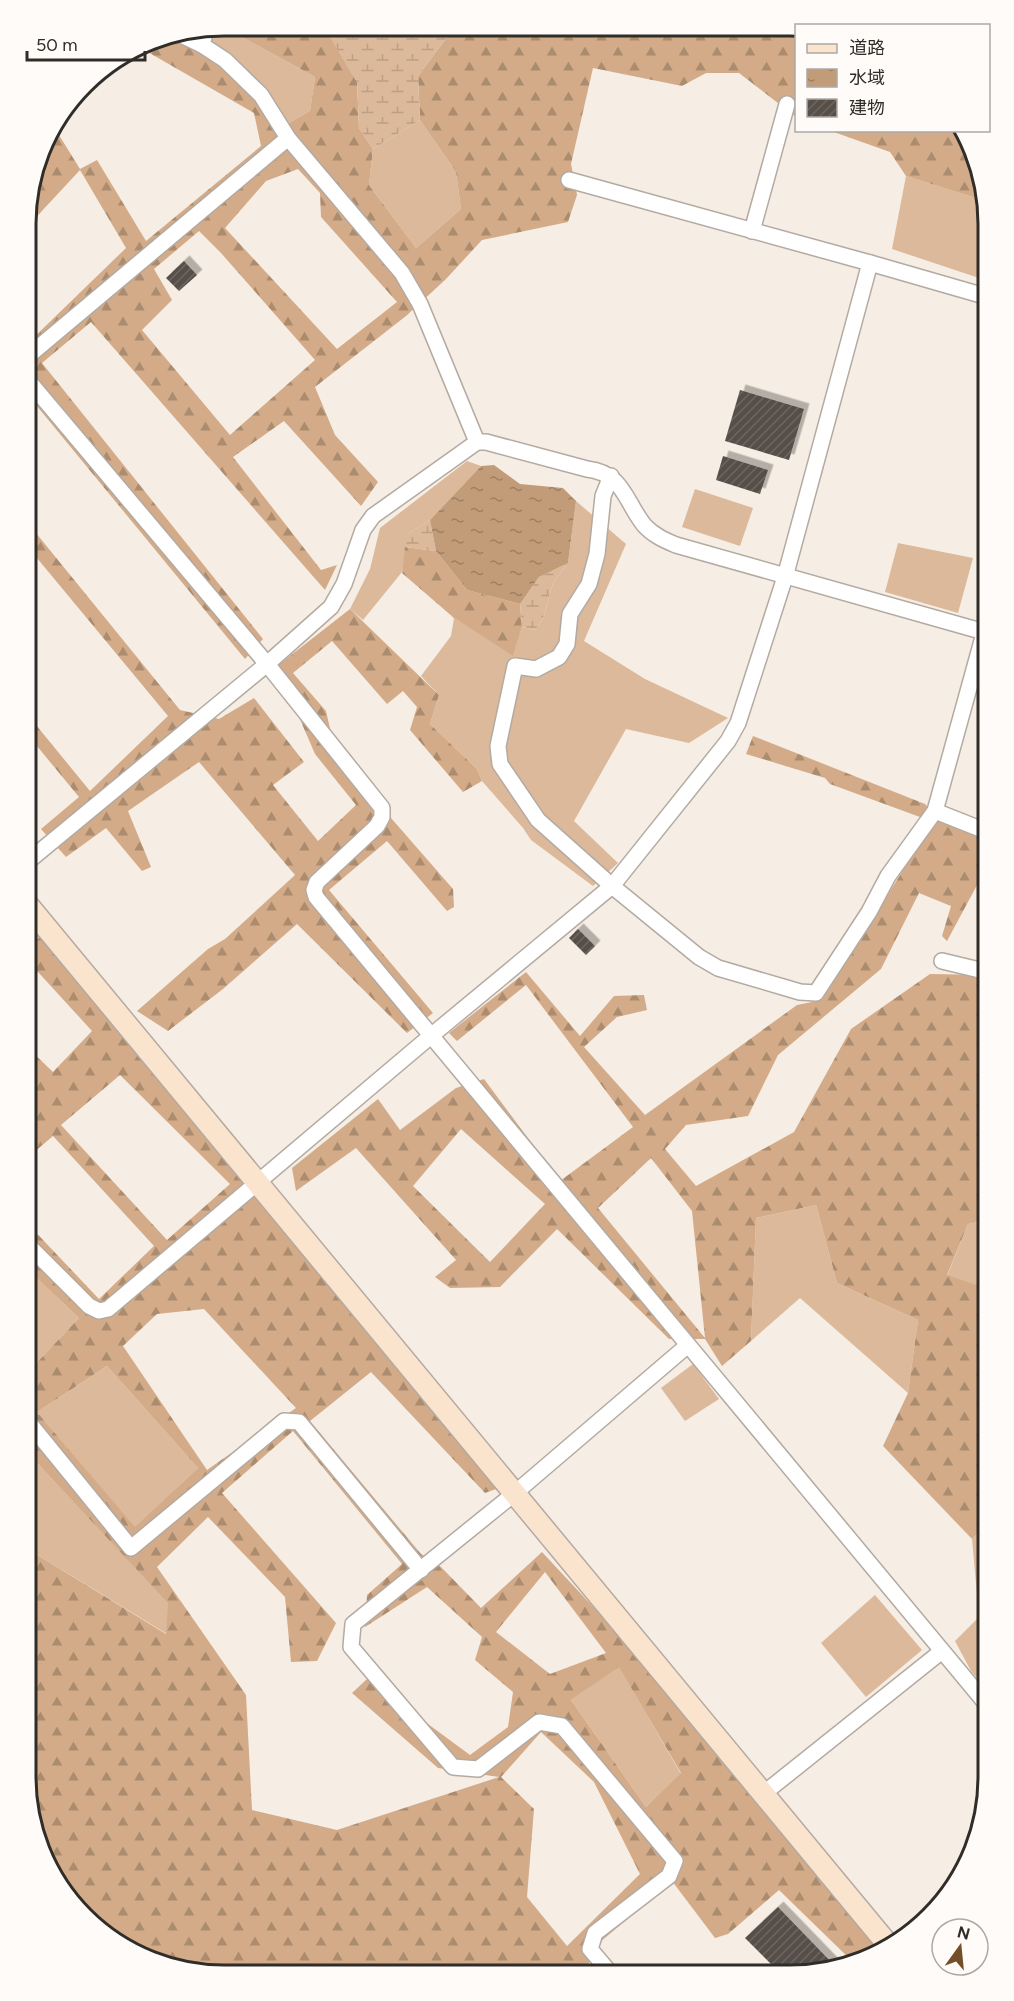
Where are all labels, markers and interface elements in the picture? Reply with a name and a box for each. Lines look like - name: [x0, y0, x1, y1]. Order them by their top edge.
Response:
- scale bar: [27, 24, 146, 62]
- legend: [795, 24, 990, 132]
- text: 50 m: [36, 34, 78, 56]
- text: 道路: [849, 37, 885, 59]
- text: 水域: [849, 67, 885, 89]
- text: 建物: [849, 97, 885, 119]
- north arrow: [930, 1917, 990, 1977]
- text: N: [955, 1922, 972, 1944]

